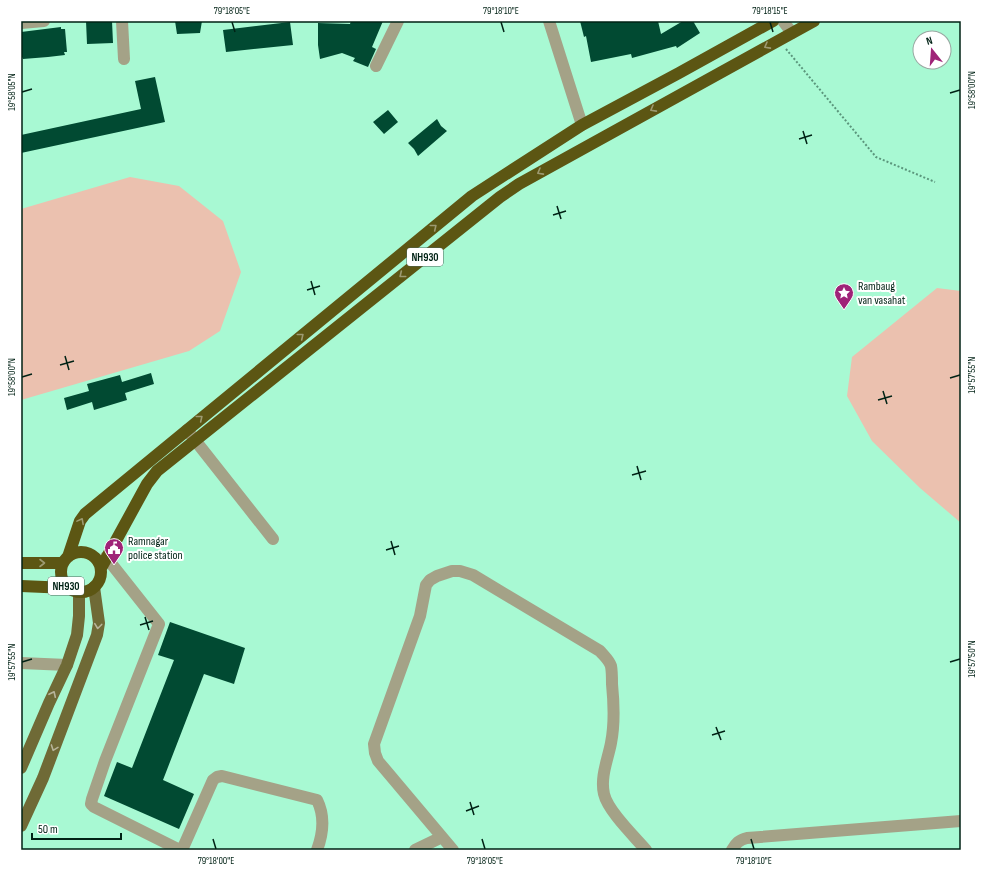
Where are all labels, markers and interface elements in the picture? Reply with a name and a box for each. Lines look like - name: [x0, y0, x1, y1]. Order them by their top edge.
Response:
- text: 79°18'05"E: [214, 5, 250, 17]
- text: 79°18'10"E: [483, 5, 519, 17]
- text: 79°18'15"E: [752, 5, 788, 17]
- north arrow: [912, 30, 952, 70]
- text: N: [925, 34, 934, 48]
- one-way arrow: [764, 42, 771, 49]
- text: 19°58'00"N: [966, 71, 978, 109]
- text: 19°58'05"N: [6, 73, 18, 111]
- one-way arrow: [650, 105, 657, 112]
- one-way arrow: [536, 168, 544, 175]
- one-way arrow: [430, 225, 437, 232]
- road number: NH930: [407, 248, 443, 266]
- one-way arrow: [400, 270, 407, 277]
- place label: Rambaug van vasahat: [858, 279, 906, 308]
- place icon: Rambaug van vasahat: [833, 282, 855, 310]
- one-way arrow: [297, 334, 304, 341]
- text: 19°57'55"N: [966, 357, 978, 393]
- text: 19°58'00"N: [6, 358, 18, 396]
- one-way arrow: [196, 416, 203, 423]
- one-way arrow: [76, 518, 84, 525]
- place label: Ramnagar police station: [128, 534, 183, 563]
- public building icon: Ramnagar police station: [103, 537, 125, 565]
- one-way arrow: [39, 559, 45, 567]
- road number: NH930: [48, 577, 84, 595]
- one-way arrow: [94, 623, 103, 629]
- text: 19°57'50"N: [966, 640, 978, 678]
- text: 19°57'55"N: [6, 644, 18, 680]
- one-way arrow: [48, 690, 56, 698]
- one-way arrow: [51, 745, 59, 752]
- scale bar: [32, 815, 121, 841]
- text: 50 m: [38, 822, 58, 837]
- text: 79°18'00"E: [198, 855, 234, 867]
- text: 79°18'05"E: [467, 855, 503, 867]
- text: 79°18'10"E: [736, 855, 772, 867]

